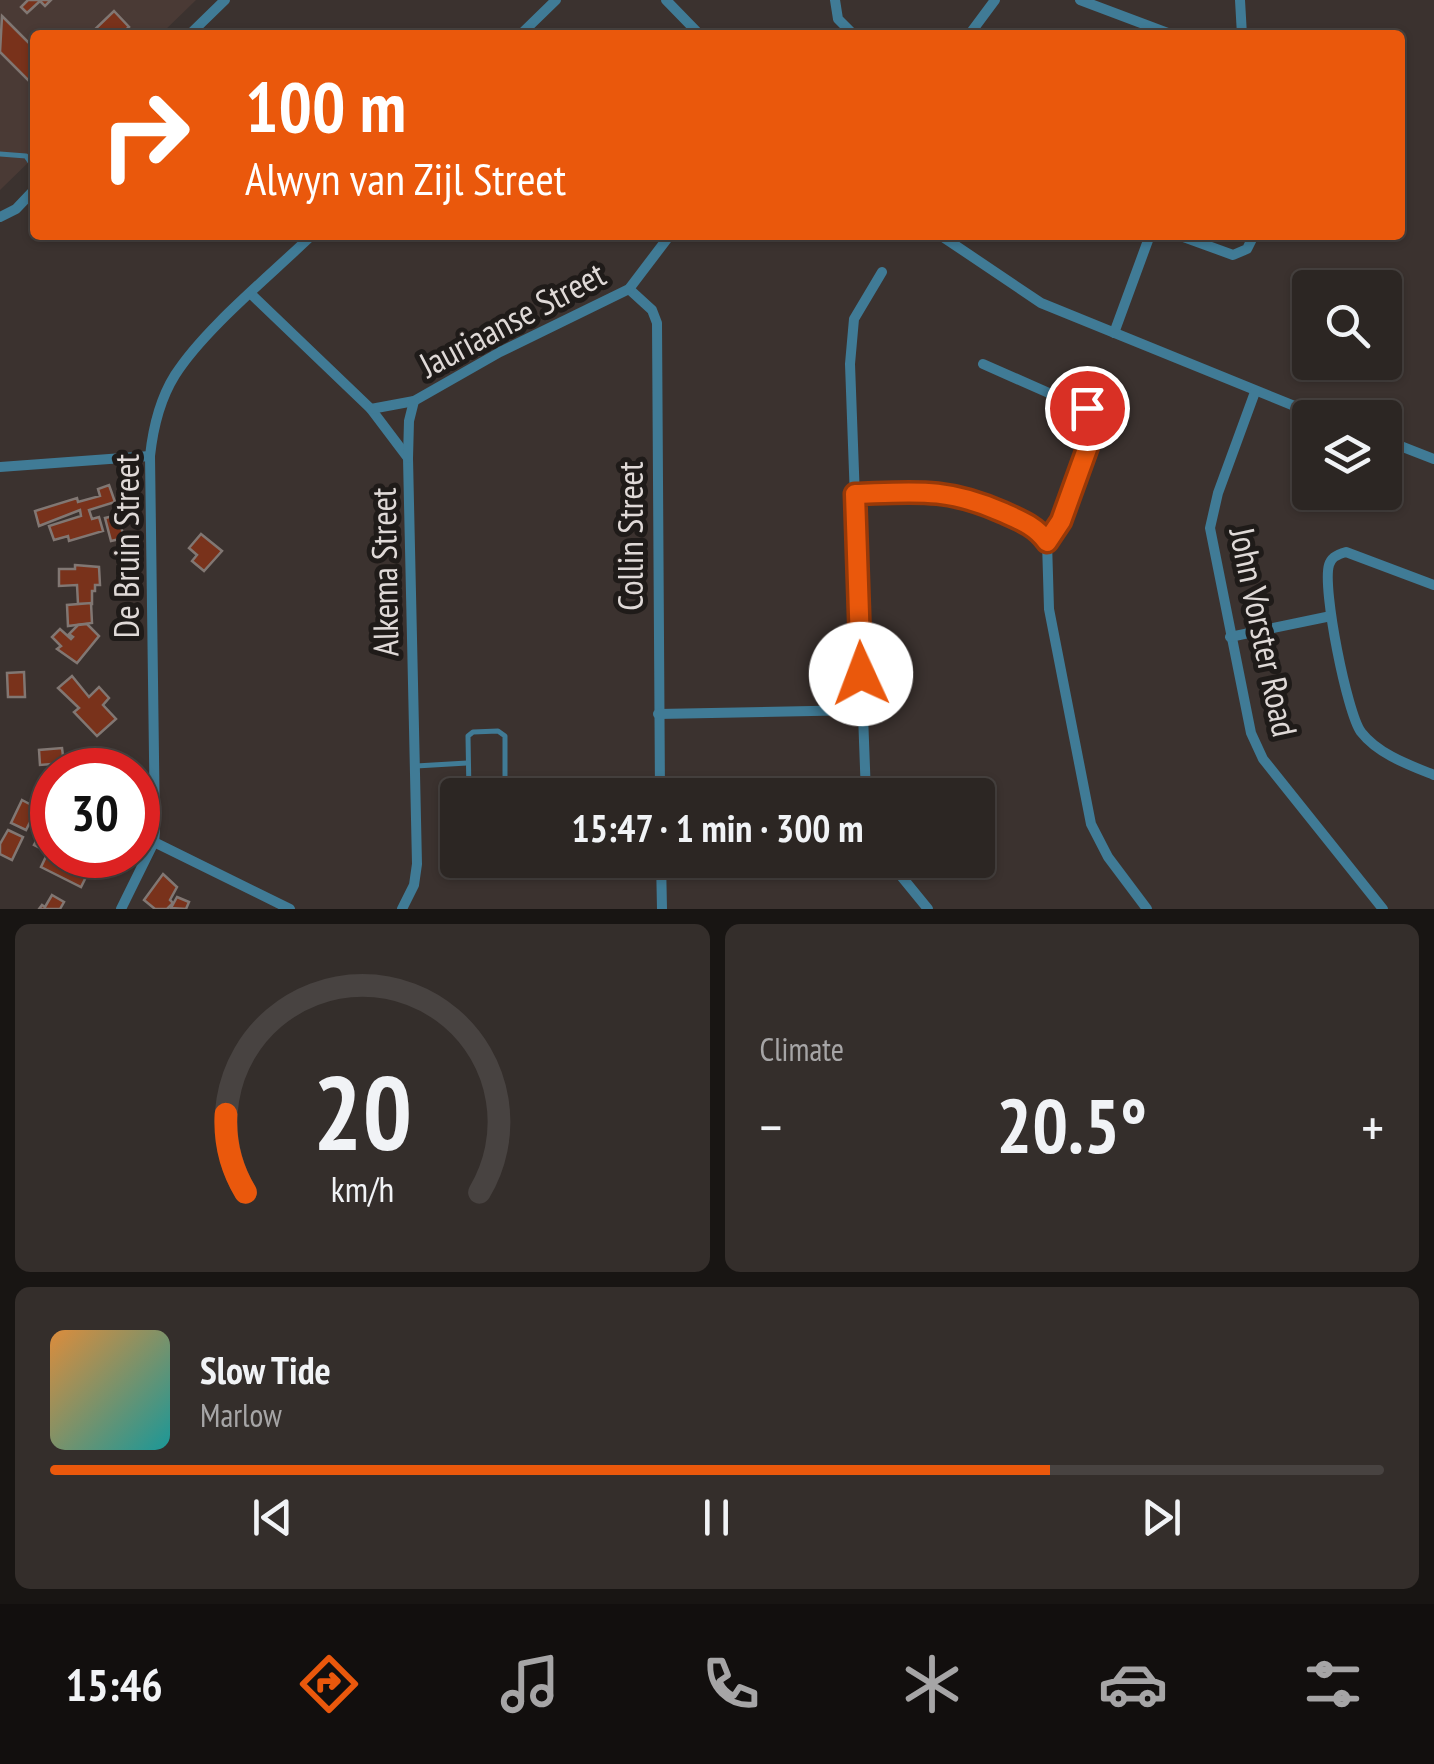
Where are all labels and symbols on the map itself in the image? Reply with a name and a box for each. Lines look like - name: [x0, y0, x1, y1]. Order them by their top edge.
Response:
- street label: Jauriaanse Street: [410, 251, 613, 388]
- pin: [1045, 366, 1130, 451]
- street label: De Bruin Street: [103, 453, 149, 638]
- street label: Collin Street: [607, 461, 653, 611]
- street label: Alkema Street: [360, 487, 408, 657]
- street label: John Vorster Road: [1219, 522, 1309, 741]
- position arrow: [809, 622, 913, 726]
- speed limit sign: 30: [30, 748, 160, 878]

